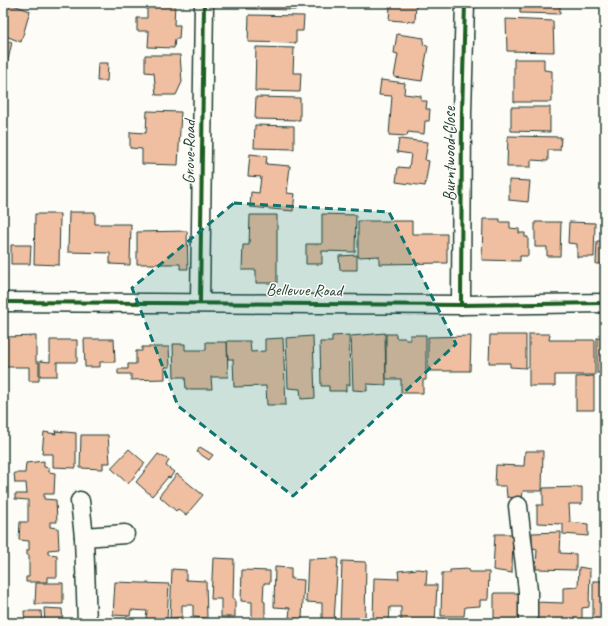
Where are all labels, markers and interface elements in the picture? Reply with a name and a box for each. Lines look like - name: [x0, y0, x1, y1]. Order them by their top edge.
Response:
- street label: Burntwood Close: [439, 105, 460, 201]
- street label: Grove Road: [178, 117, 200, 184]
- street label: Bellevue Road: [266, 279, 344, 301]

